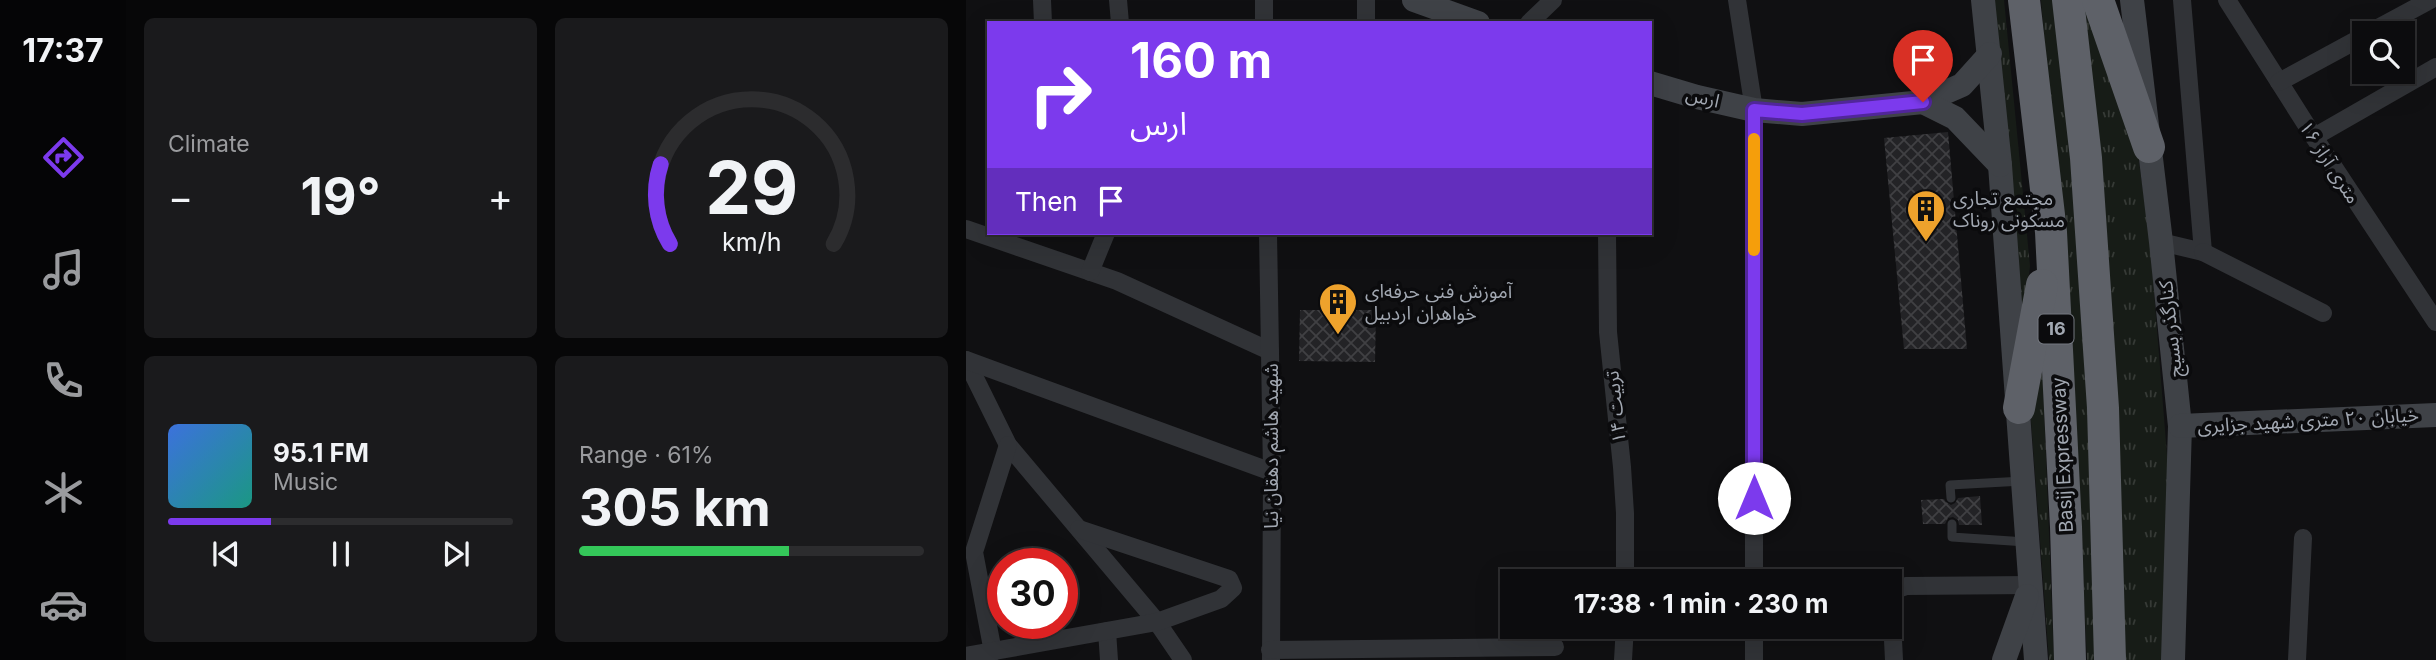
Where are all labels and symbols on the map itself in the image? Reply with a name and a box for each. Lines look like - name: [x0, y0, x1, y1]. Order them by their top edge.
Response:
- pin: [1893, 30, 1953, 102]
- street label: ارس: [1684, 82, 1722, 113]
- street label: ۱۶ متری آراز: [2294, 117, 2365, 208]
- place label: مجتمع تجاری مسکونی روناک: [1953, 187, 2065, 232]
- building icon: مجتمع تجاری مسکونی روناک: [1905, 188, 1947, 243]
- street label: کنارگذر بسیج: [2154, 278, 2190, 378]
- place label: آموزش فنی حرفه‌ای خواهران اردبیل: [1365, 280, 1514, 325]
- building icon: آموزش فنی حرفه‌ای خواهران اردبیل: [1317, 281, 1359, 336]
- road number: 16: [2038, 314, 2074, 344]
- street label: شهید هاشم دهقان نیا: [1260, 363, 1286, 529]
- street label: تربیت ۱۴: [1600, 370, 1631, 444]
- street label: Basij Expressway: [2047, 376, 2078, 533]
- street label: خیابان ۲۰ متری شهید جزایری: [2197, 403, 2419, 438]
- position arrow: [1717, 461, 1791, 535]
- speed limit sign: 30: [987, 548, 1078, 639]

